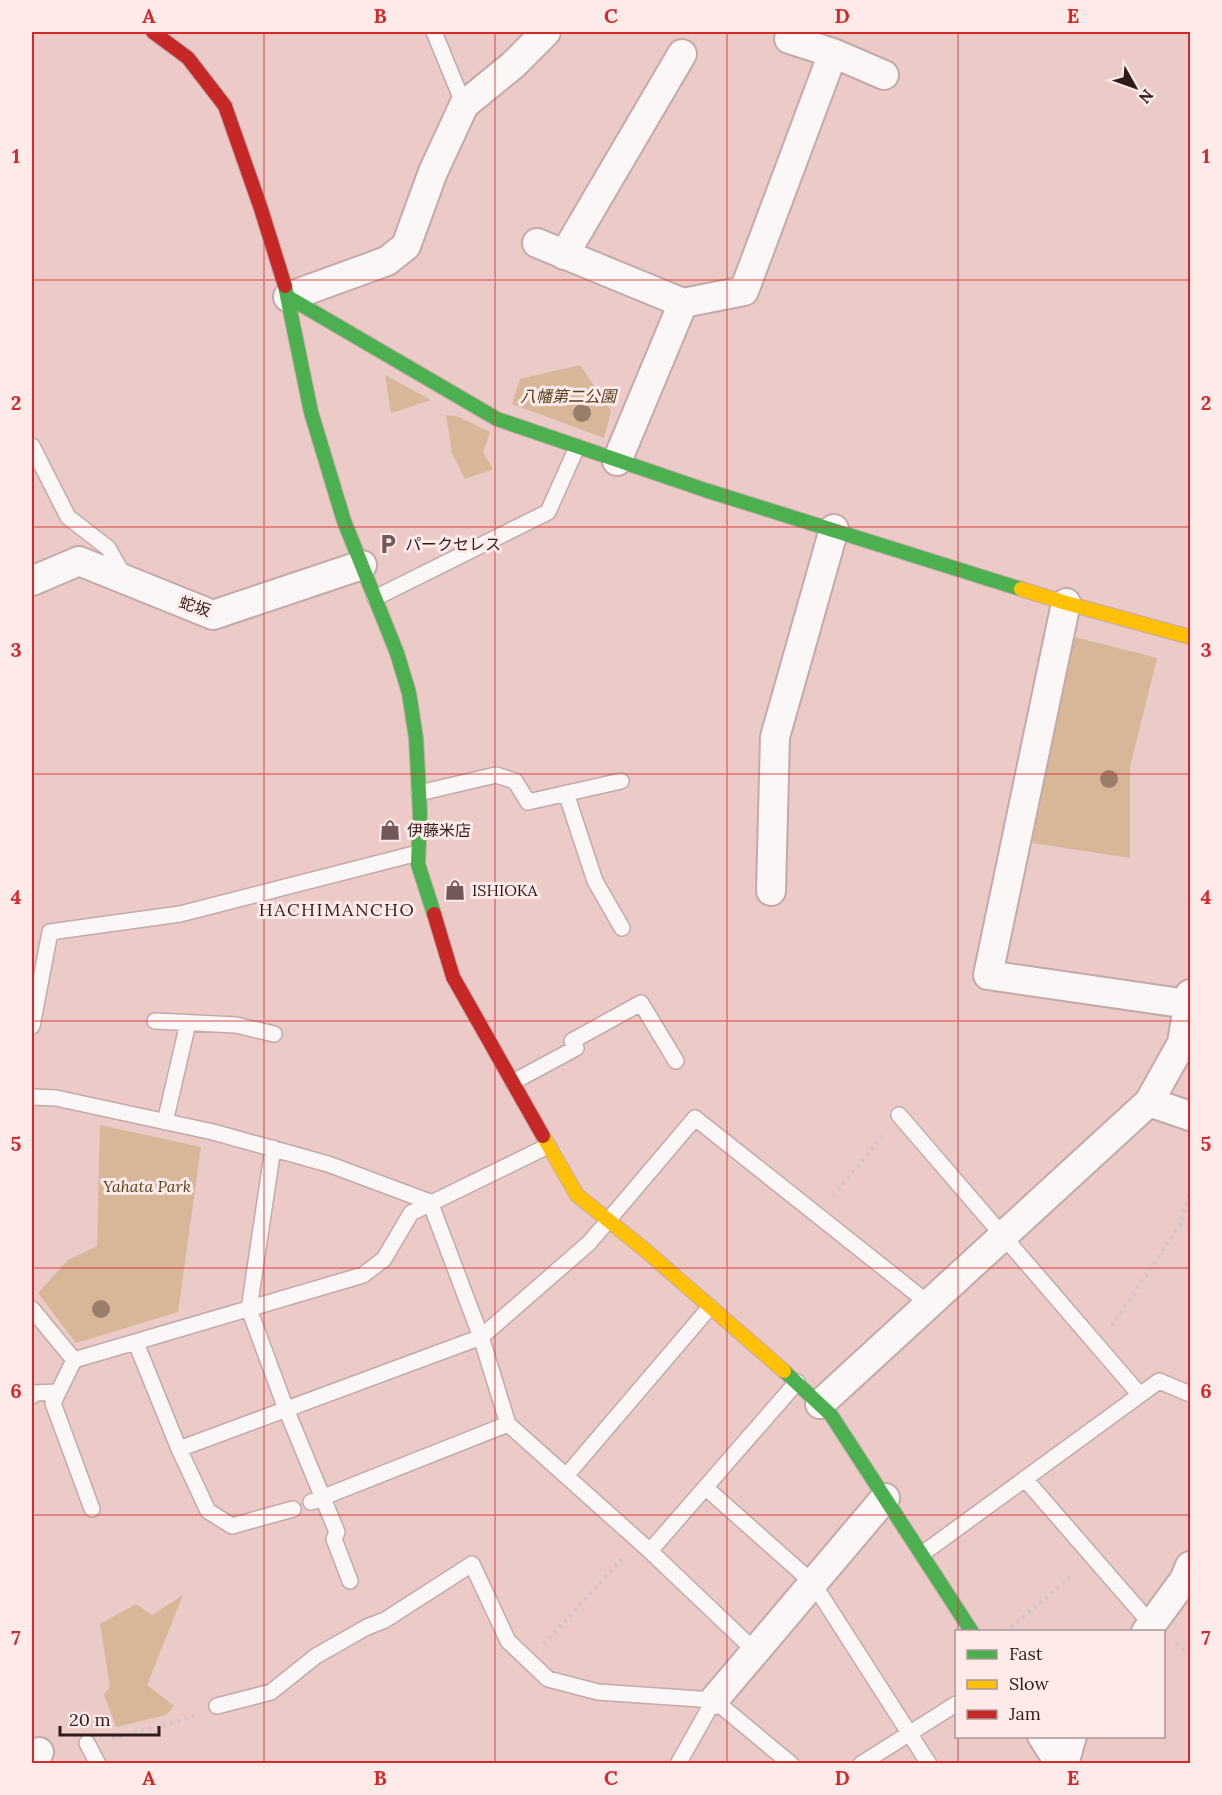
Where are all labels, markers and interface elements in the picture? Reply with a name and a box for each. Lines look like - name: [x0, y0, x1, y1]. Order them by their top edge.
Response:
- text: A: [142, 3, 156, 28]
- text: B: [373, 3, 387, 28]
- text: C: [604, 3, 618, 28]
- text: D: [834, 3, 850, 28]
- text: E: [1067, 3, 1079, 28]
- north arrow: [1105, 57, 1165, 117]
- text: N: [1135, 85, 1158, 108]
- text: 1: [12, 143, 20, 168]
- text: 1: [1202, 143, 1210, 168]
- park label: 八幡第二公園: [520, 386, 618, 406]
- text: 2: [11, 390, 21, 415]
- text: 2: [1201, 390, 1211, 415]
- parking icon: パークセレス: [376, 532, 400, 556]
- place label: パークセレス: [405, 534, 501, 554]
- street label: 蛇坂: [177, 592, 213, 620]
- text: 3: [10, 637, 22, 662]
- text: 3: [1200, 637, 1212, 662]
- shop icon: 伊藤米店: [378, 818, 402, 842]
- place label: 伊藤米店: [407, 820, 471, 840]
- shop icon: ISHIOKA: [443, 878, 467, 902]
- place label: ISHIOKA: [472, 880, 539, 900]
- text: 4: [11, 884, 22, 909]
- text: 4: [1201, 884, 1212, 909]
- district label: HACHIMANCHO: [259, 898, 415, 921]
- text: 5: [11, 1131, 22, 1156]
- text: 5: [1201, 1131, 1212, 1156]
- park label: Yahata Park: [103, 1176, 191, 1196]
- text: 6: [10, 1378, 22, 1403]
- text: 6: [1200, 1378, 1212, 1403]
- text: 7: [11, 1625, 21, 1650]
- text: 7: [1201, 1625, 1211, 1650]
- legend: [955, 1630, 1165, 1738]
- text: Fast: [1009, 1642, 1043, 1665]
- text: Slow: [1009, 1672, 1049, 1695]
- scale bar: [60, 1699, 159, 1737]
- text: Jam: [1008, 1702, 1041, 1725]
- text: 20 m: [69, 1708, 111, 1731]
- text: A: [142, 1765, 156, 1790]
- text: B: [373, 1765, 387, 1790]
- text: C: [604, 1765, 618, 1790]
- text: D: [834, 1765, 850, 1790]
- text: E: [1067, 1765, 1079, 1790]

